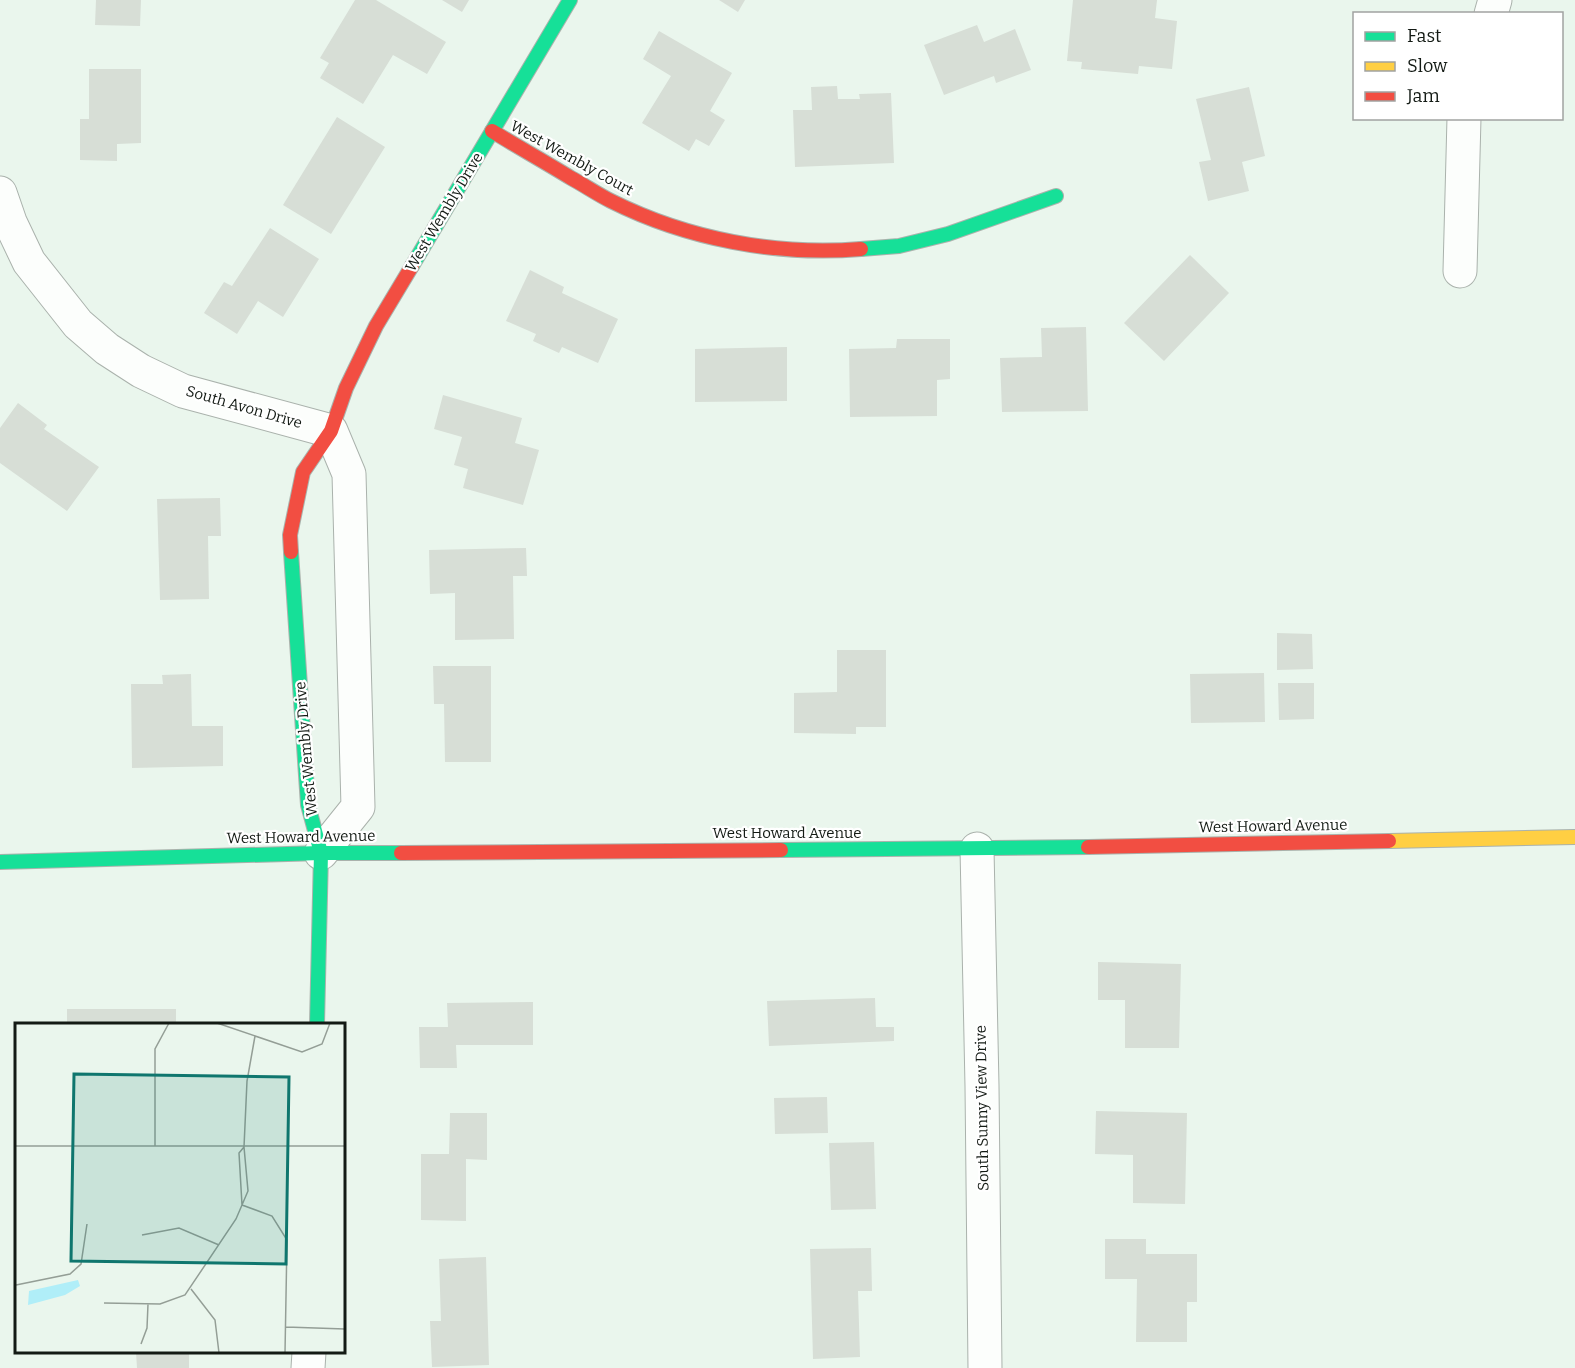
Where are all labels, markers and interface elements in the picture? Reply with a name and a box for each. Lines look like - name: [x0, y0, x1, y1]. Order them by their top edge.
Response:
- legend: [1353, 12, 1563, 120]
- text: Fast: [1407, 25, 1442, 47]
- text: Slow: [1407, 55, 1448, 77]
- text: Jam: [1406, 85, 1440, 107]
- street label: West Wembly Court: [507, 117, 637, 200]
- street label: West Wembly Drive: [401, 149, 487, 275]
- street label: South Avon Drive: [184, 382, 304, 432]
- street label: West Wembly Drive: [291, 681, 321, 817]
- street label: West Howard Avenue: [1198, 816, 1348, 836]
- street label: West Howard Avenue: [713, 824, 861, 842]
- street label: West Howard Avenue: [226, 827, 376, 847]
- inset map: [15, 1023, 345, 1353]
- street label: South Sunny View Drive: [972, 1025, 992, 1191]

